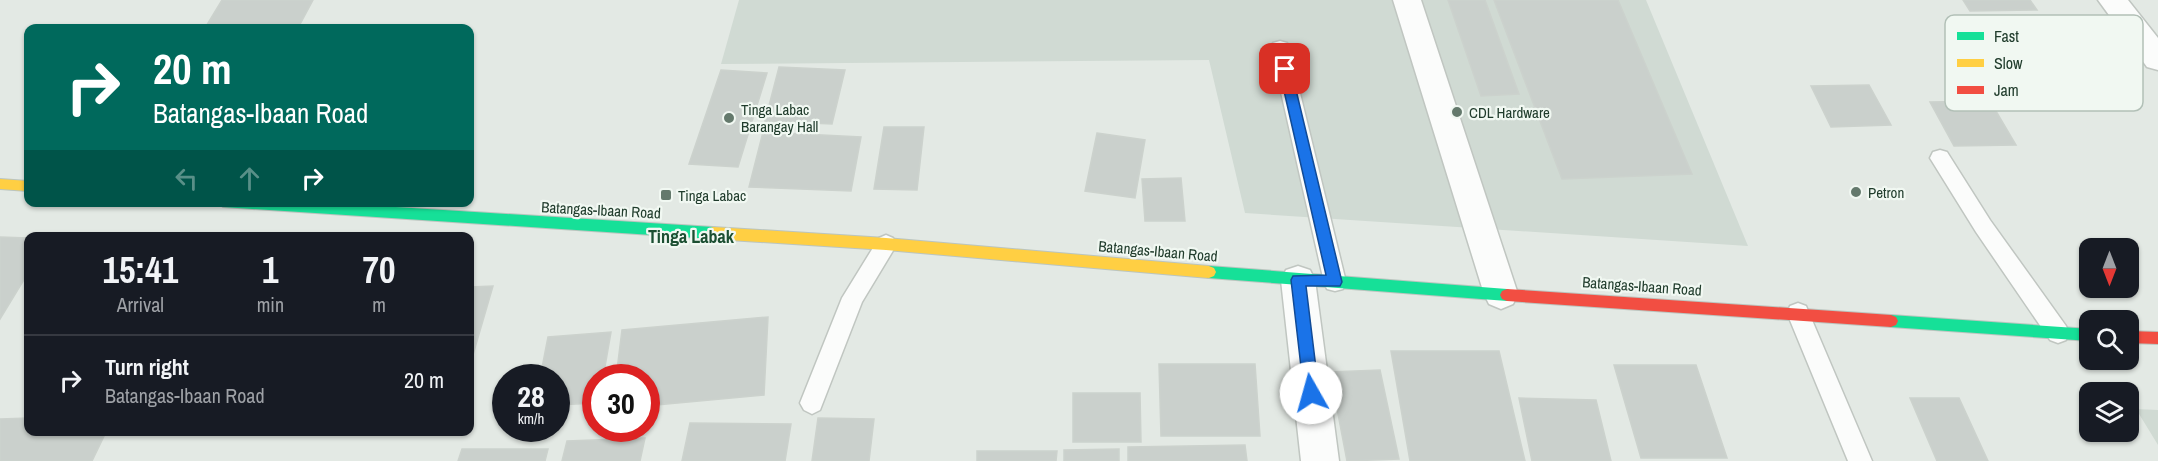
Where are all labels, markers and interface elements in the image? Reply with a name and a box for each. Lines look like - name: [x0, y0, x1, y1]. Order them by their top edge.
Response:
- legend: [1945, 15, 2143, 111]
- text: Fast: [1994, 25, 2019, 47]
- text: 20 m: [153, 41, 232, 97]
- pin: [1259, 43, 1310, 94]
- icon: right: [54, 48, 132, 126]
- icon: arrive: [1268, 52, 1301, 85]
- text: Slow: [1994, 52, 2023, 74]
- text: Jam: [1994, 79, 2019, 101]
- text: Batangas-Ibaan Road: [153, 95, 368, 131]
- place label: Tinga Labac Barangay Hall: [741, 99, 818, 137]
- place label: CDL Hardware: [1469, 102, 1550, 123]
- marker: CDL Hardware: [1450, 105, 1464, 119]
- marker: Tinga Labac Barangay Hall: [722, 111, 736, 125]
- icon: left: [170, 162, 203, 195]
- icon: ahead: [233, 162, 266, 195]
- icon: right: [296, 162, 329, 195]
- place label: Petron: [1868, 182, 1904, 203]
- place label: Tinga Labac: [678, 185, 746, 206]
- marker: Petron: [1849, 185, 1863, 199]
- marker: Tinga Labac: [659, 188, 673, 202]
- street label: Batangas-Ibaan Road: [541, 196, 661, 224]
- district label: Tinga Labak: [648, 224, 735, 249]
- street label: Batangas-Ibaan Road: [1097, 235, 1219, 267]
- north arrow: [2079, 238, 2139, 298]
- map controls: [2079, 238, 2139, 442]
- text: 15:41: [103, 246, 178, 294]
- text: 1: [262, 246, 279, 294]
- text: 70: [363, 246, 395, 294]
- street label: Batangas-Ibaan Road: [1582, 271, 1702, 301]
- text: Arrival: [117, 291, 164, 318]
- text: min: [257, 291, 284, 318]
- text: m: [372, 291, 386, 318]
- button: search: [2079, 310, 2139, 370]
- text: Turn right: [105, 352, 189, 382]
- position arrow: [1279, 361, 1343, 425]
- icon: right: [54, 364, 87, 397]
- speed limit sign: 30: [582, 364, 660, 442]
- text: 20 m: [404, 365, 444, 395]
- text: 28: [517, 376, 545, 416]
- text: Batangas-Ibaan Road: [105, 382, 265, 409]
- button: layers: [2079, 382, 2139, 442]
- text: km/h: [518, 408, 544, 429]

